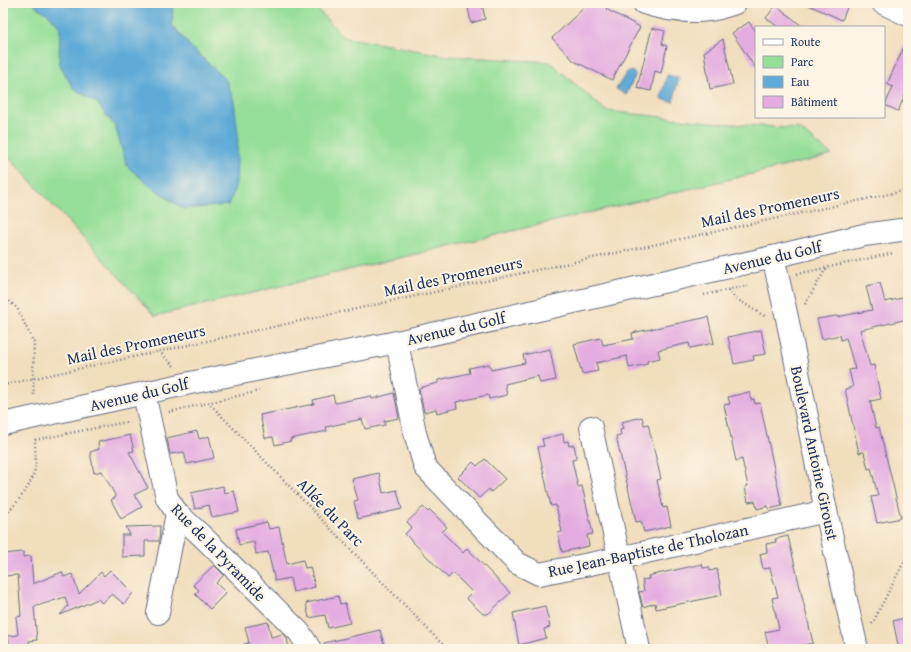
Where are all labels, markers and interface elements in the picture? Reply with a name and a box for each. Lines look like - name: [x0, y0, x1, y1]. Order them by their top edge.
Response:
- legend: [755, 26, 885, 118]
- text: Route: [791, 33, 821, 50]
- text: Parc: [791, 53, 814, 70]
- text: Eau: [791, 73, 810, 90]
- text: Bâtiment: [791, 93, 838, 110]
- street label: Mail des Promeneurs: [699, 181, 841, 233]
- street label: Avenue du Golf: [720, 234, 826, 280]
- street label: Mail des Promeneurs: [382, 250, 524, 302]
- street label: Avenue du Golf: [404, 305, 510, 351]
- street label: Mail des Promeneurs: [65, 318, 207, 370]
- street label: Boulevard Antoine Giroust: [785, 364, 845, 543]
- street label: Avenue du Golf: [87, 371, 193, 417]
- street label: Allée du Parc: [292, 472, 370, 552]
- street label: Rue de la Pyramide: [166, 498, 272, 606]
- street label: Rue Jean-Baptiste de Tholozan: [546, 517, 750, 583]

